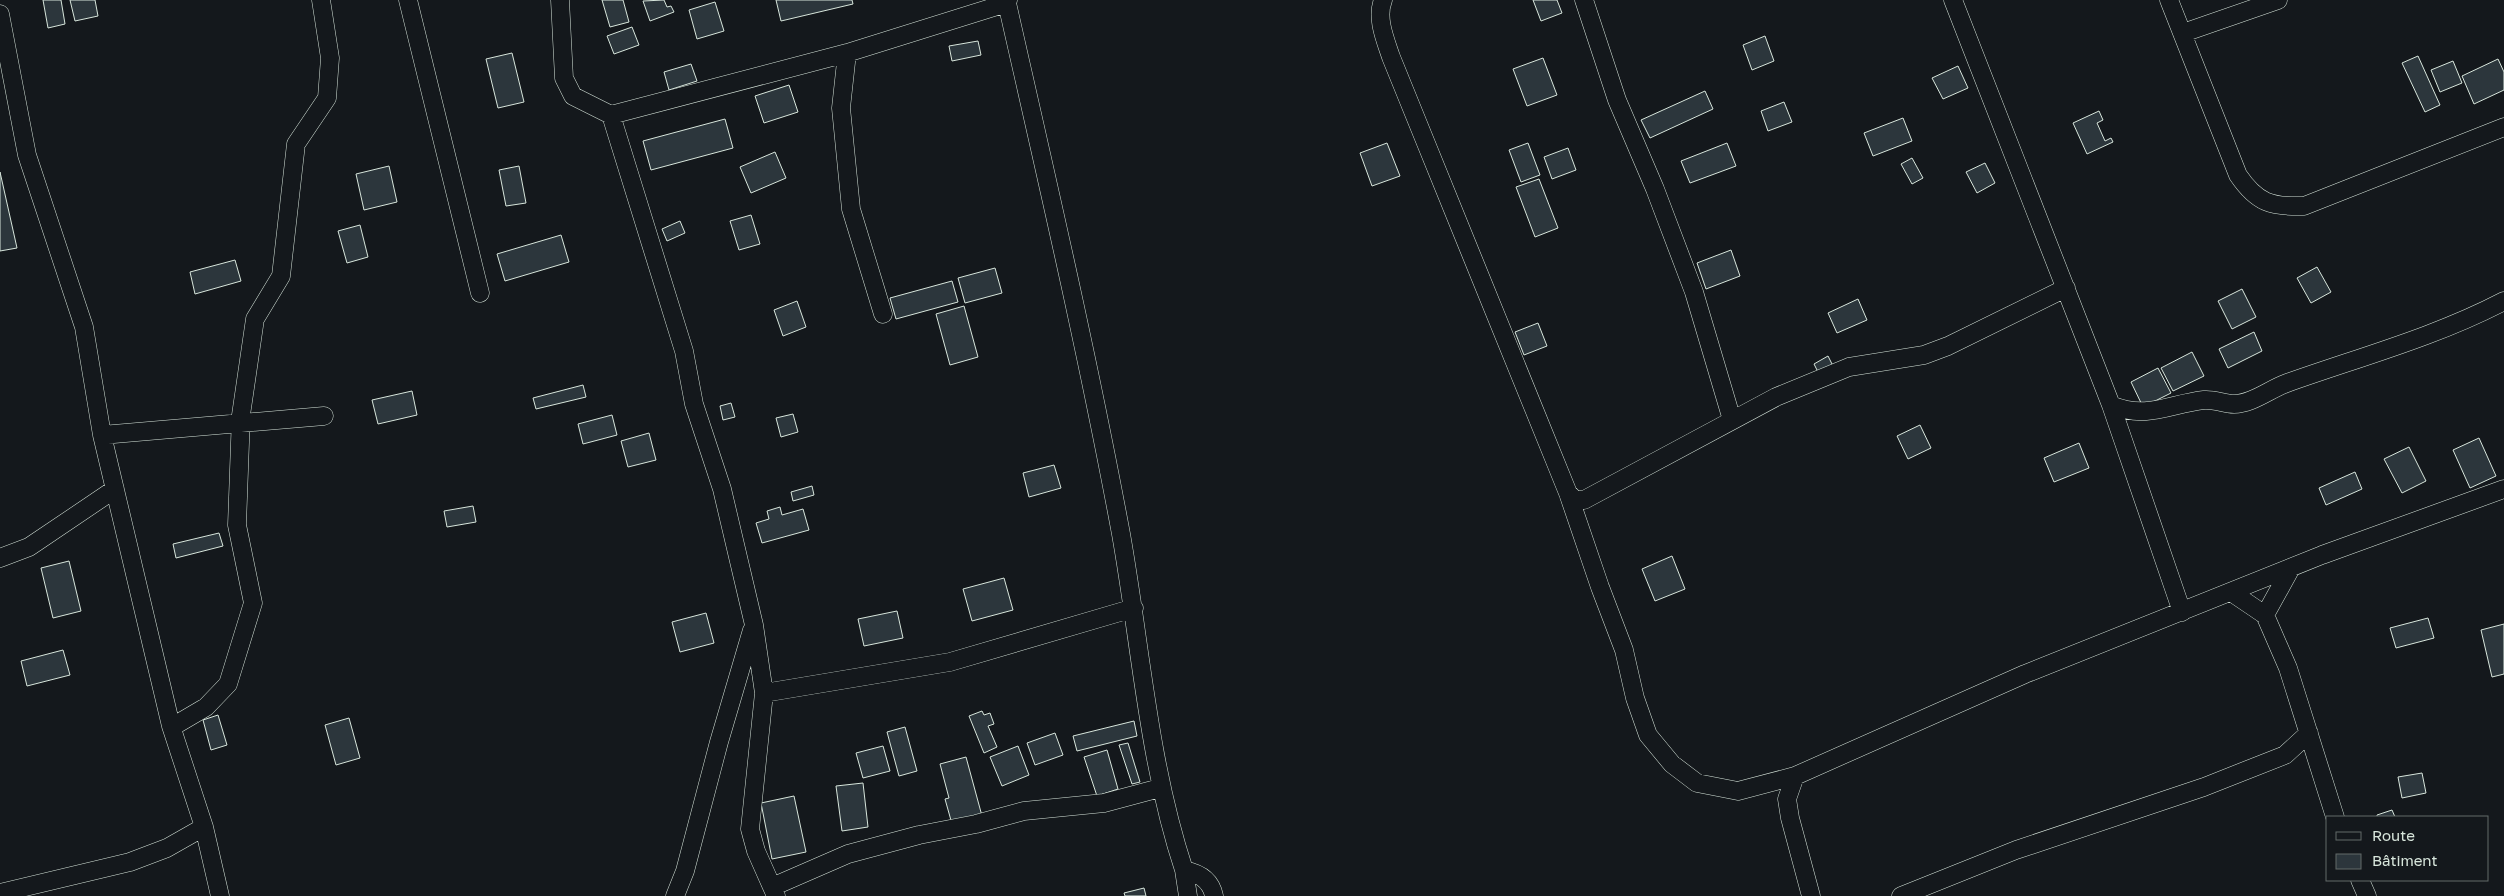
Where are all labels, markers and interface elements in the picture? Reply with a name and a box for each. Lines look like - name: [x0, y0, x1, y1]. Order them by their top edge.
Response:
- legend: [2326, 816, 2489, 881]
- text: Route: [2372, 826, 2415, 844]
- text: Bâtiment: [2372, 851, 2437, 869]

